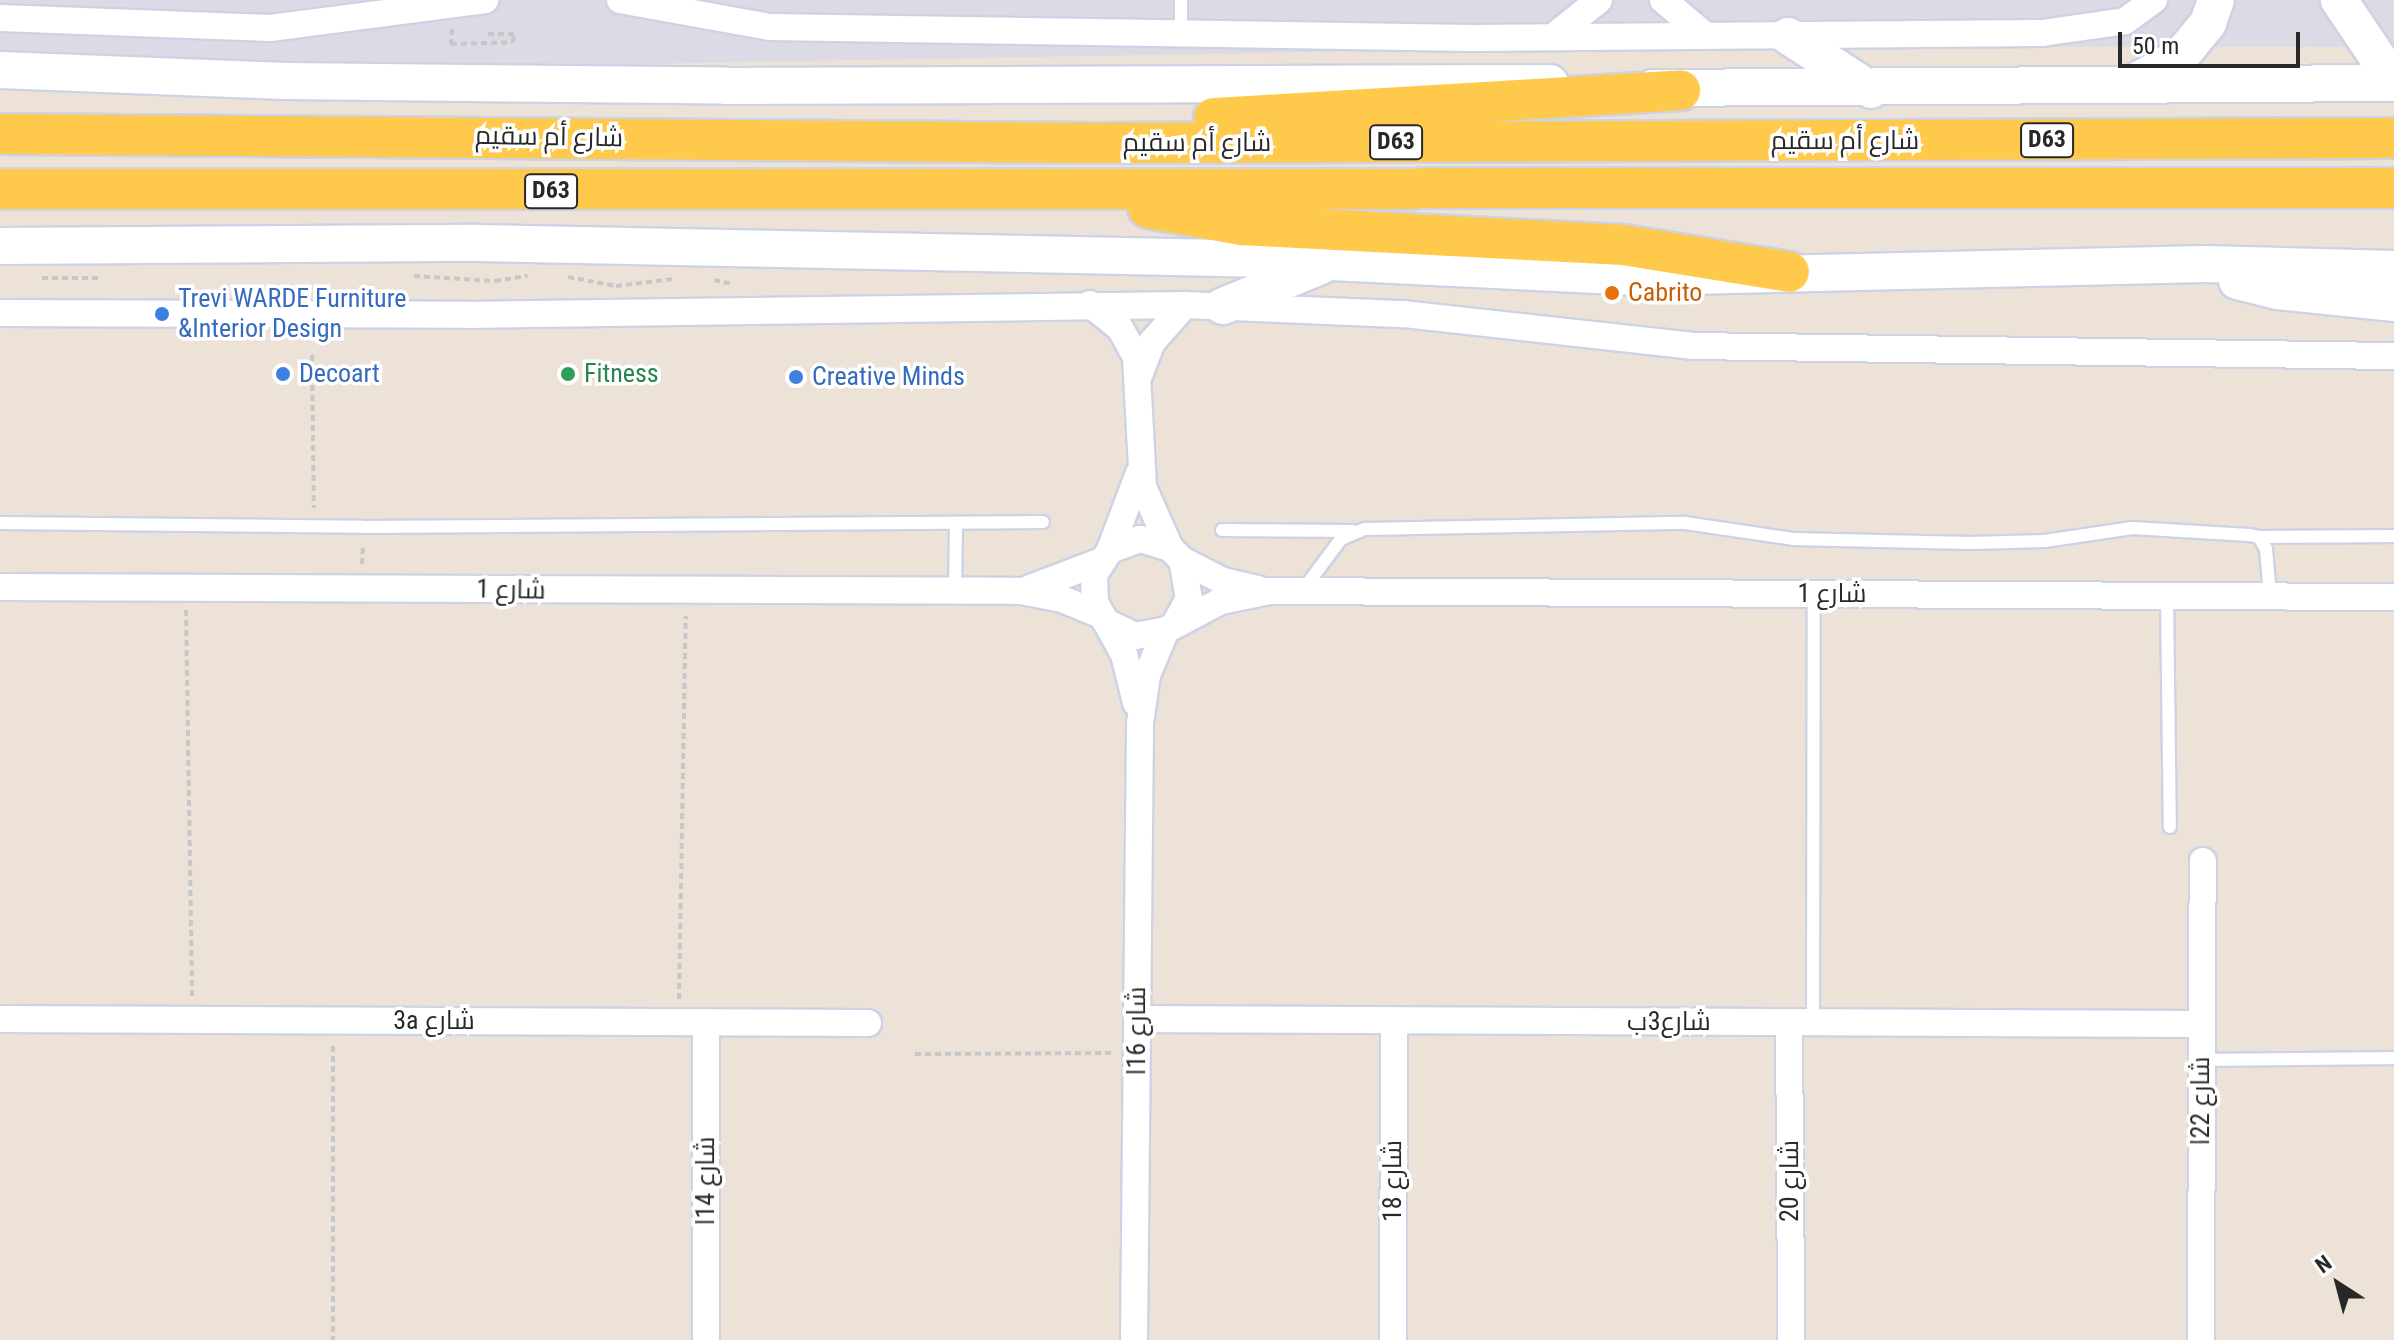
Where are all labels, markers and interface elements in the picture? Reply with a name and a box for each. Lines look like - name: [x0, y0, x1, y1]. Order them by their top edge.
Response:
- scale bar: [2122, 16, 2304, 66]
- text: 50 m: [2132, 32, 2179, 60]
- street label: شارع أم سقيم: [475, 120, 623, 154]
- road number: D63: [2019, 120, 2075, 160]
- road number: D63: [1368, 122, 1424, 162]
- street label: شارع أم سقيم: [1771, 125, 1919, 157]
- street label: شارع أم سقيم: [1123, 127, 1271, 159]
- road number: D63: [523, 171, 579, 211]
- place label: Cabrito: [1628, 277, 1702, 309]
- place label: Trevi WARDE Furniture &Interior Design: [178, 283, 407, 344]
- marker: Cabrito: [1603, 284, 1621, 302]
- marker: Trevi WARDE Furniture &Interior Design: [153, 305, 171, 323]
- place label: Decoart: [299, 358, 380, 390]
- place label: Fitness: [584, 358, 659, 390]
- place label: Creative Minds: [812, 361, 965, 393]
- marker: Decoart: [274, 365, 292, 383]
- marker: Fitness: [559, 365, 577, 383]
- marker: Creative Minds: [787, 368, 805, 386]
- street label: شارع 1: [476, 574, 546, 606]
- street label: شارع 1: [1797, 578, 1867, 610]
- street label: شارع 16ا: [1121, 987, 1153, 1075]
- street label: 3a شارع: [393, 1005, 475, 1037]
- street label: شارع3ب: [1627, 1006, 1711, 1038]
- street label: شارع 22ا: [2185, 1057, 2217, 1145]
- street label: شارع 14ا: [690, 1137, 722, 1225]
- street label: شارع 18: [1377, 1140, 1409, 1222]
- street label: شارع 20: [1774, 1140, 1806, 1222]
- north arrow: [2298, 1244, 2378, 1324]
- text: N: [2311, 1250, 2336, 1278]

